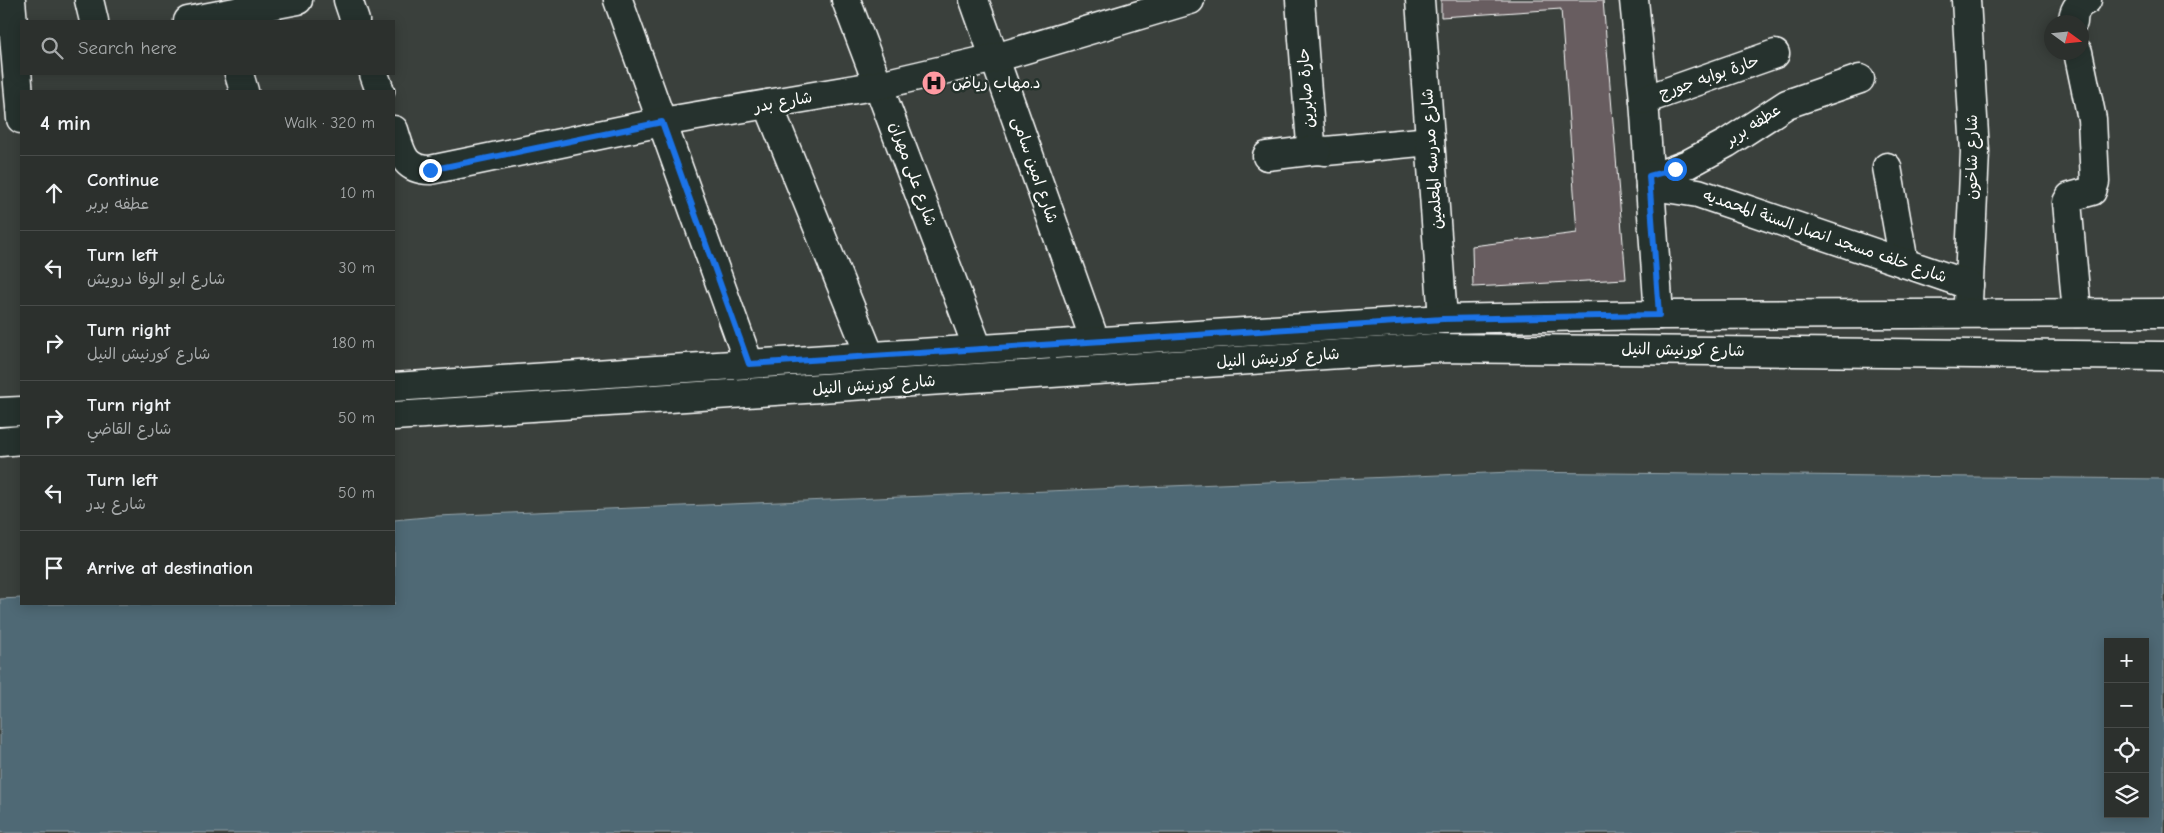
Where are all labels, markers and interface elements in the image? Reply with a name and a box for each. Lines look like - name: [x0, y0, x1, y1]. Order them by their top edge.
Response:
- north arrow: [2044, 15, 2089, 60]
- search box: [20, 20, 395, 75]
- icon: search: [38, 34, 66, 62]
- text: Search here: [78, 37, 177, 59]
- street label: حارة صابرين: [1294, 47, 1318, 129]
- street label: حارة بوابه جورج: [1656, 51, 1762, 104]
- hospital icon: د.مهاب رياض: [921, 70, 947, 96]
- place label: د.مهاب رياض: [952, 74, 1040, 92]
- street label: شارع بدر: [750, 88, 814, 118]
- street label: شارع مدرسه المعلمين: [1418, 88, 1448, 230]
- street label: عطفه بربر: [1720, 101, 1784, 151]
- text: 4 min: [40, 111, 91, 135]
- text: Walk · 320 m: [284, 114, 375, 132]
- street label: شارع امين سامى: [1006, 114, 1062, 226]
- street label: شارع شاخون: [1963, 114, 1983, 200]
- street label: شارع على مهران: [884, 119, 940, 229]
- route start: [1664, 158, 1687, 181]
- route end: [419, 159, 442, 182]
- text: Continue: [87, 169, 159, 191]
- icon: ahead: [40, 179, 68, 207]
- text: 10 m: [340, 184, 375, 202]
- street label: شارع خلف مسجد انصار السنة المحمديه: [1700, 186, 1949, 288]
- text: عطفه بربر: [87, 195, 149, 213]
- text: Turn left: [87, 244, 158, 266]
- icon: left: [40, 254, 68, 282]
- text: 30 m: [339, 259, 375, 277]
- text: شارع ابو الوفا درويش: [87, 270, 225, 288]
- text: Turn right: [87, 319, 171, 341]
- icon: right: [40, 329, 68, 357]
- text: 180 m: [332, 334, 375, 352]
- street label: شارع كورنيش النيل: [1621, 340, 1745, 362]
- text: شارع كورنيش النيل: [87, 345, 210, 363]
- street label: شارع كورنيش النيل: [1216, 345, 1340, 373]
- street label: شارع كورنيش النيل: [812, 372, 936, 400]
- text: Turn right: [87, 394, 171, 416]
- icon: right: [40, 404, 68, 432]
- text: 50 m: [338, 409, 375, 427]
- text: شارع القاضي: [87, 420, 171, 438]
- text: Turn left: [87, 469, 158, 491]
- icon: left: [40, 479, 68, 507]
- text: 50 m: [338, 484, 375, 502]
- text: شارع بدر: [87, 495, 146, 513]
- icon: arrive: [40, 554, 68, 582]
- text: Arrive at destination: [87, 557, 253, 579]
- map controls: [2104, 638, 2149, 818]
- button: +: [2104, 638, 2149, 683]
- button: −: [2104, 683, 2149, 728]
- button: locate: [2104, 728, 2149, 773]
- button: layers: [2104, 773, 2149, 818]

